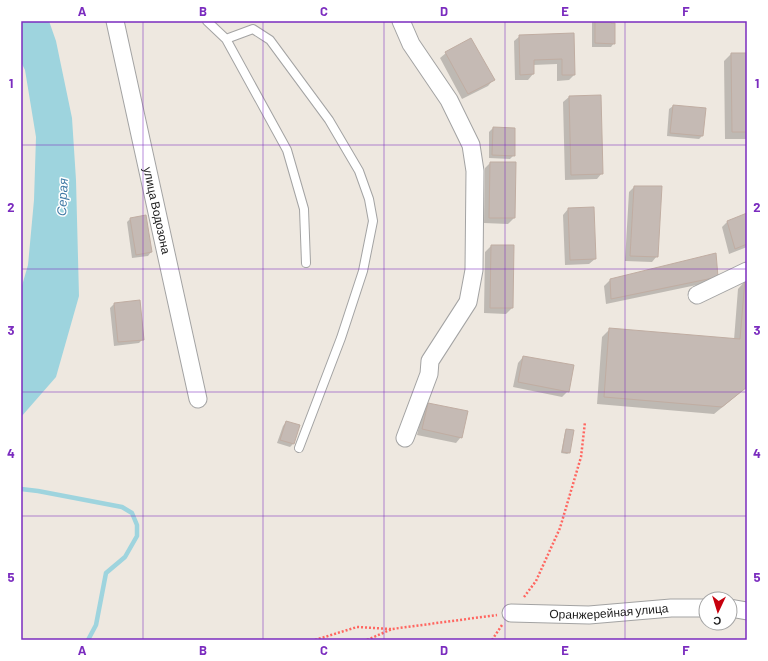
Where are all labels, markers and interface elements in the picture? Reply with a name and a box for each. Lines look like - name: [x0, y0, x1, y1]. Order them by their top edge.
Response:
- text: A: [78, 3, 87, 19]
- text: B: [199, 3, 207, 19]
- text: C: [320, 3, 328, 19]
- text: D: [440, 3, 448, 19]
- text: E: [561, 3, 569, 19]
- text: F: [682, 3, 690, 19]
- text: 1: [9, 75, 13, 91]
- text: 1: [755, 75, 759, 91]
- street label: улица Водозона: [140, 165, 174, 255]
- water label: Серая: [53, 178, 71, 216]
- text: 2: [7, 199, 15, 215]
- text: 2: [753, 199, 761, 215]
- text: 3: [7, 322, 15, 338]
- text: 3: [753, 322, 761, 338]
- text: 4: [7, 445, 15, 461]
- text: 4: [753, 445, 761, 461]
- text: 5: [7, 569, 15, 585]
- text: 5: [753, 569, 761, 585]
- north arrow: [698, 591, 738, 631]
- street label: Оранжерейная улица: [549, 600, 669, 622]
- text: С: [713, 615, 722, 628]
- text: A: [78, 642, 87, 658]
- text: B: [199, 642, 207, 658]
- text: C: [320, 642, 328, 658]
- text: D: [440, 642, 448, 658]
- text: E: [561, 642, 569, 658]
- text: F: [682, 642, 690, 658]

